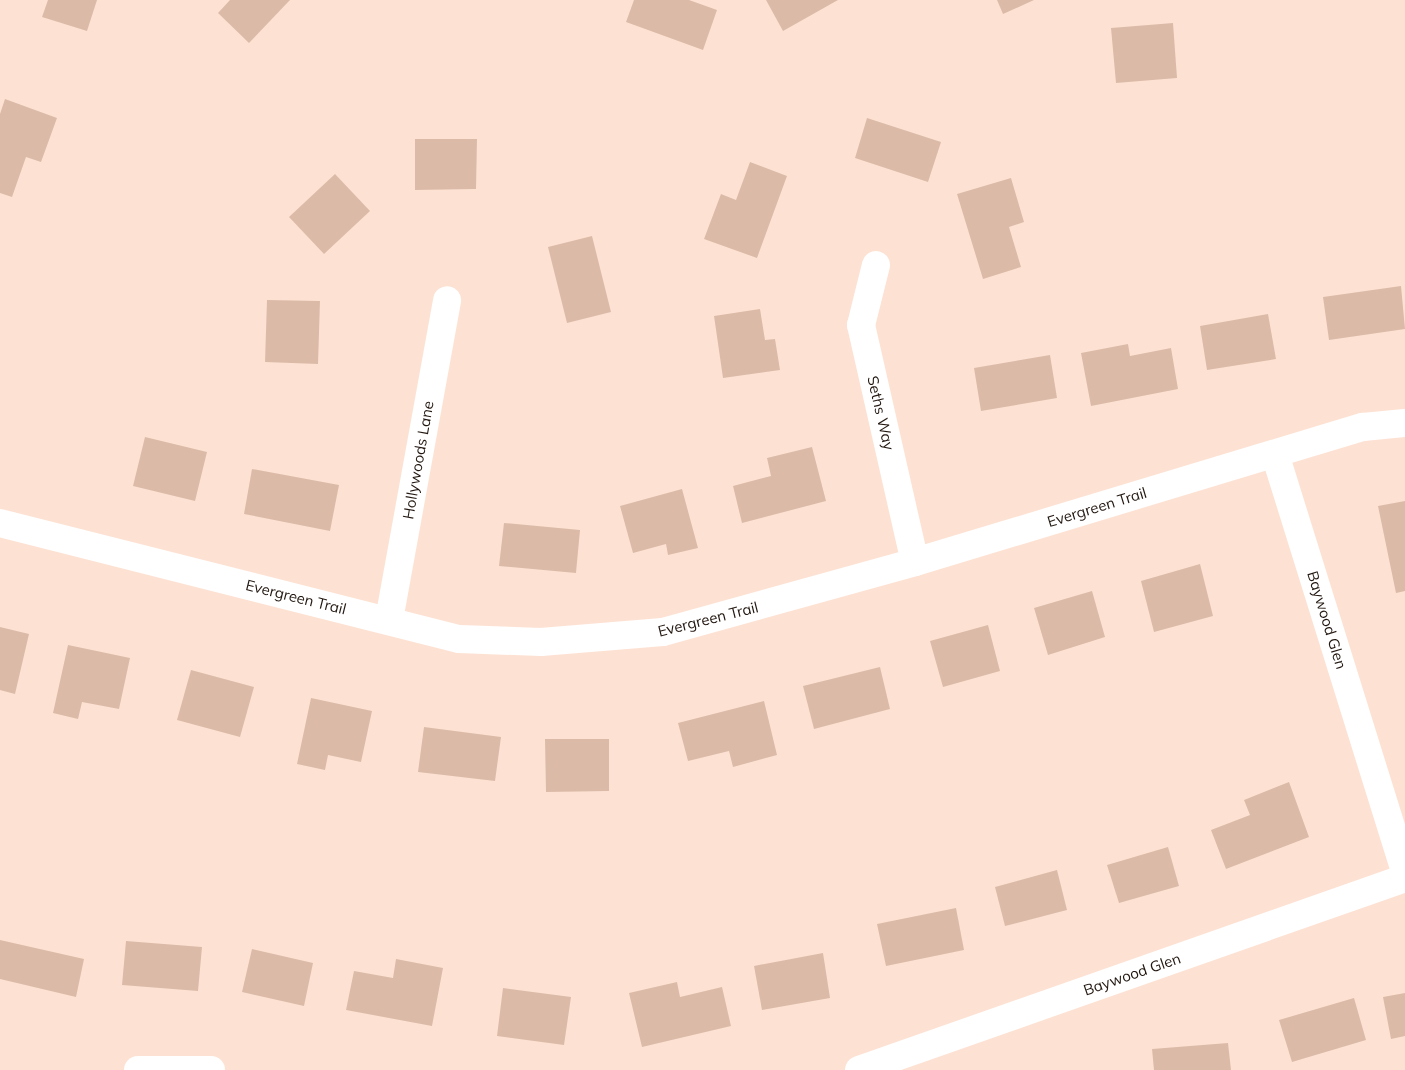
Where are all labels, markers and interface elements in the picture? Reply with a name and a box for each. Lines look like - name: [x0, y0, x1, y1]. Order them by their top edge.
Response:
- street label: Seths Way: [864, 374, 898, 452]
- street label: Hollywoods Lane: [399, 399, 437, 521]
- street label: Evergreen Trail: [1045, 483, 1149, 531]
- street label: Baywood Glen: [1304, 569, 1350, 671]
- street label: Evergreen Trail: [244, 576, 348, 618]
- street label: Evergreen Trail: [656, 598, 760, 640]
- street label: Baywood Glen: [1081, 949, 1183, 999]

